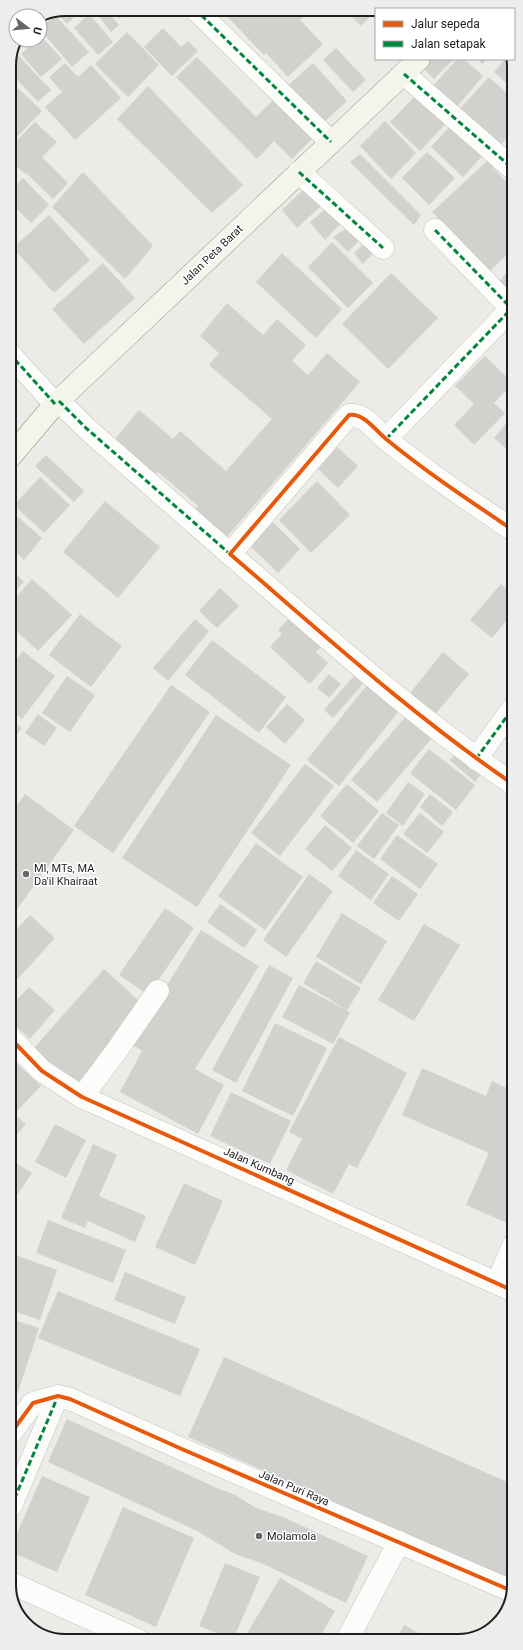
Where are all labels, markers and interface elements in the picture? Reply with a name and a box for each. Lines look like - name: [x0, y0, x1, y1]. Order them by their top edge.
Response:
- north arrow: [8, 8, 48, 48]
- legend: [375, 8, 515, 60]
- text: Jalur sepeda: [411, 17, 480, 31]
- text: U: [30, 25, 44, 36]
- text: Jalan setapak: [411, 37, 486, 51]
- street label: Jalan Peta Barat: [179, 222, 246, 288]
- place label: MI, MTs, MA Da'il Khairaat: [34, 862, 98, 888]
- marker: MI, MTs, MA Da'il Khairaat: [21, 869, 31, 879]
- street label: Jalan Kumbang: [221, 1145, 297, 1187]
- street label: Jalan Puri Raya: [257, 1467, 331, 1509]
- place label: Molamola: [267, 1530, 316, 1543]
- marker: Molamola: [254, 1531, 264, 1541]

